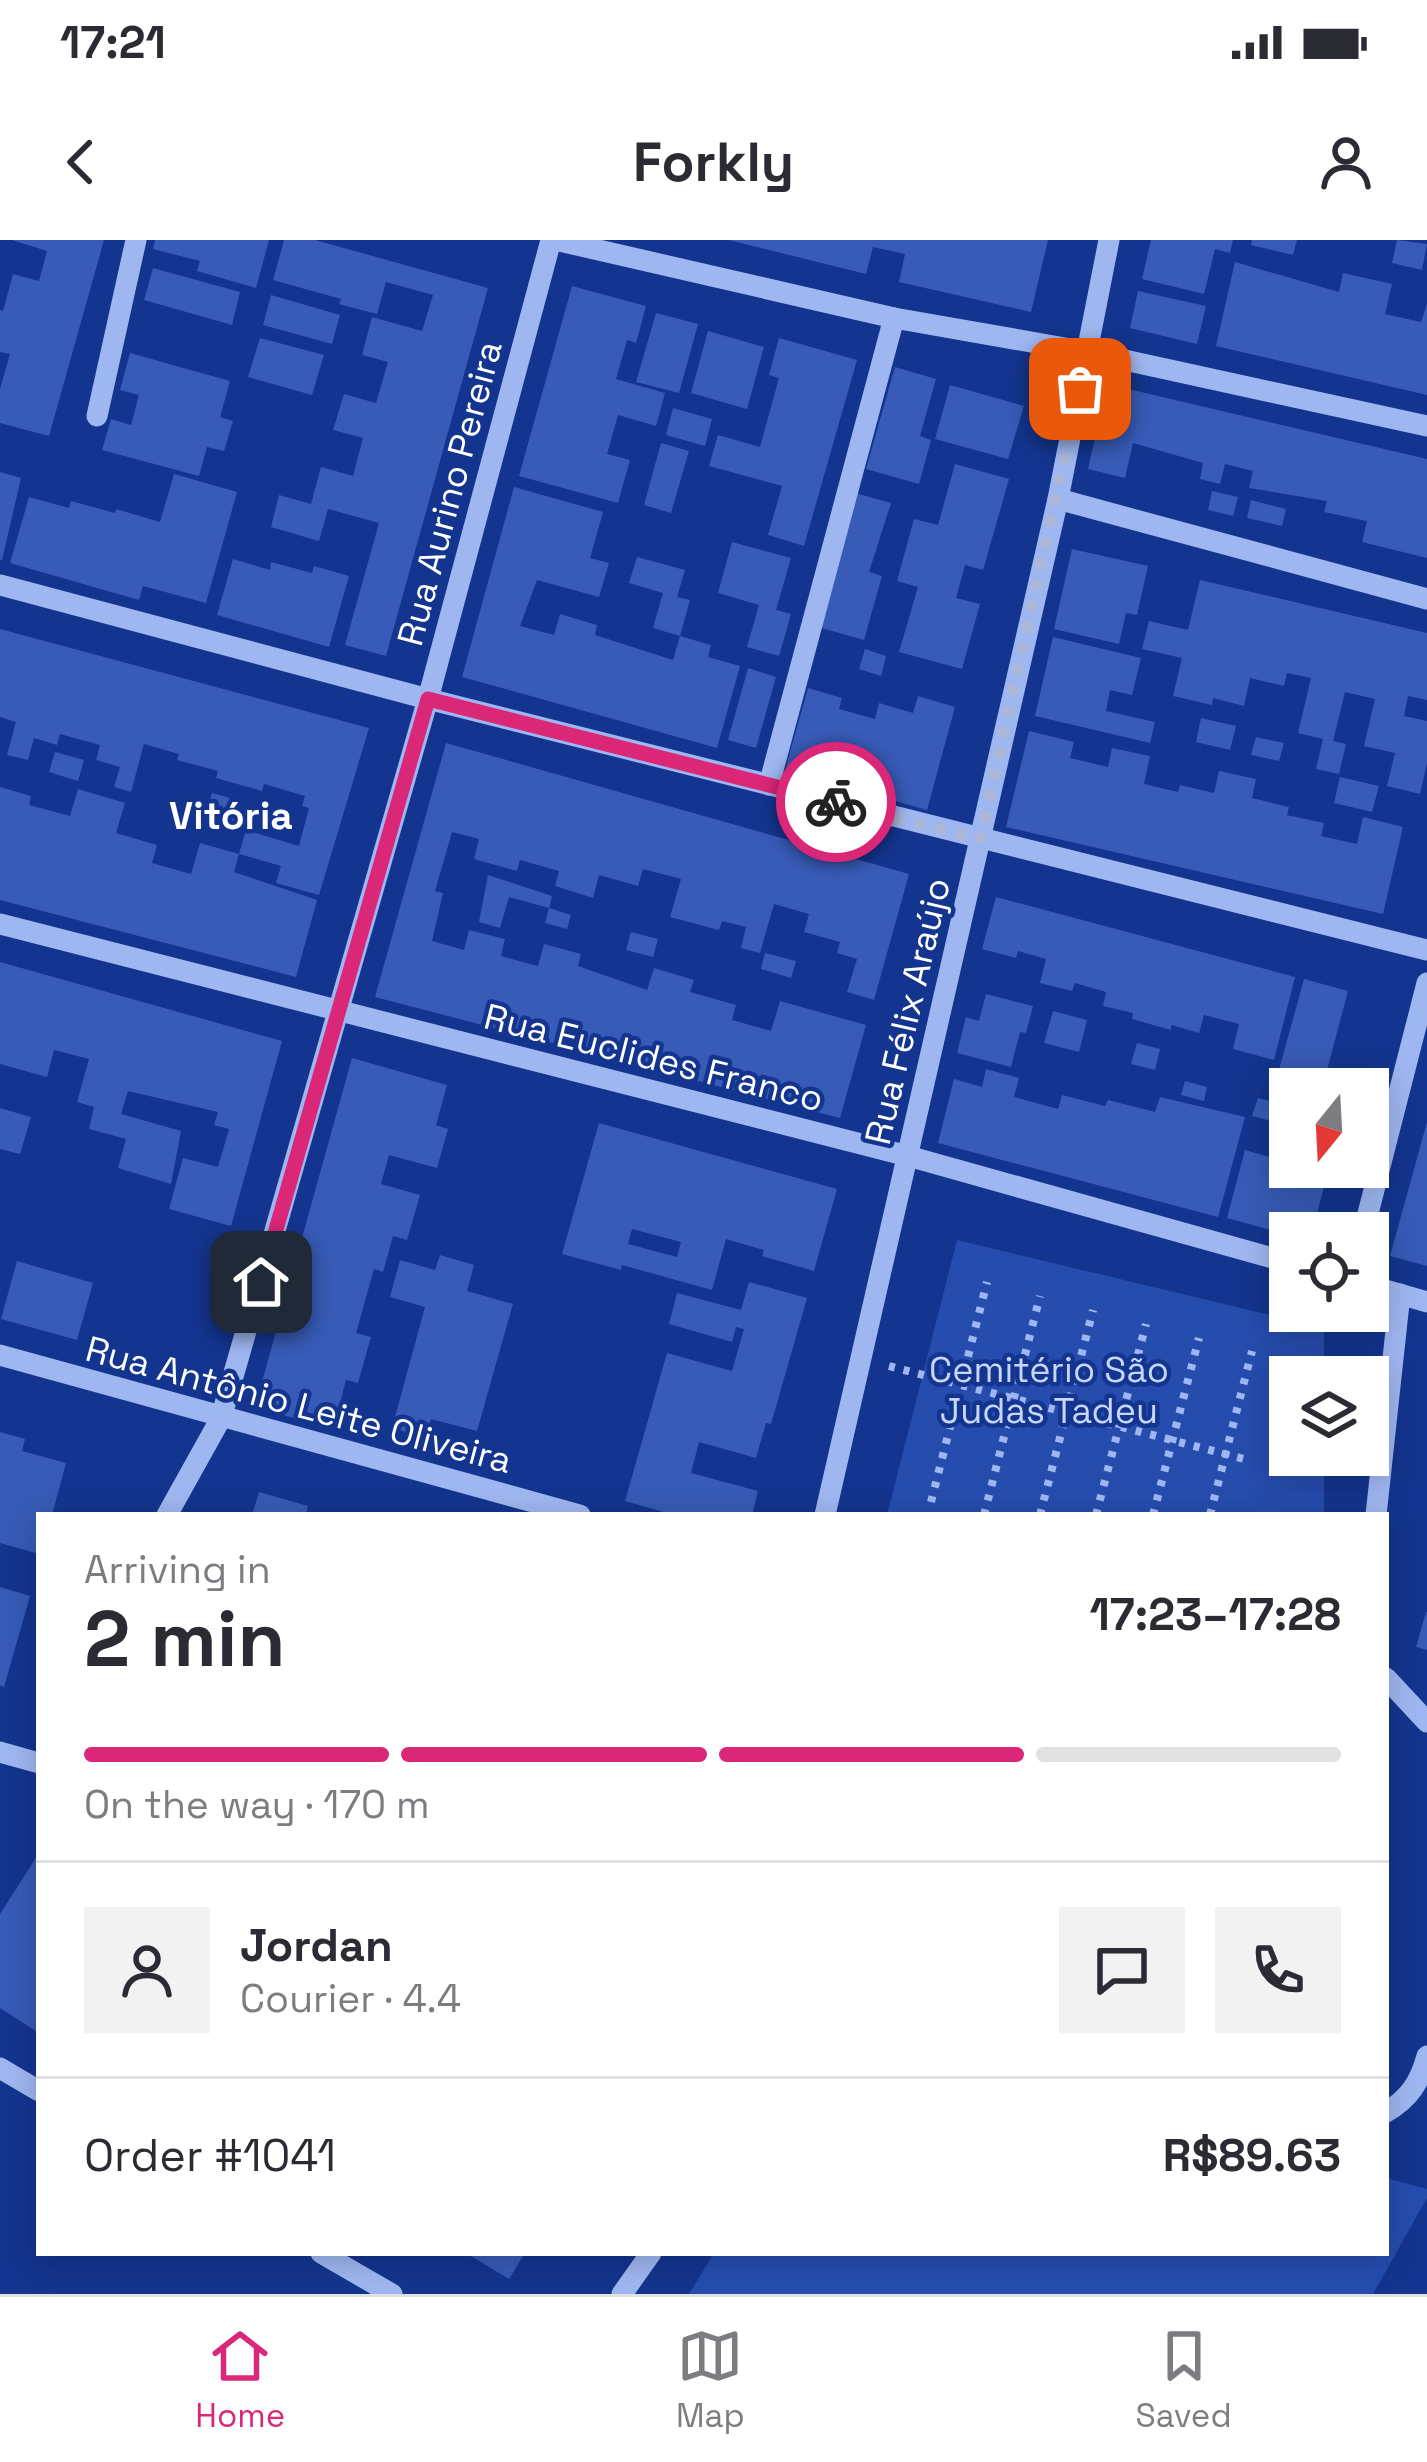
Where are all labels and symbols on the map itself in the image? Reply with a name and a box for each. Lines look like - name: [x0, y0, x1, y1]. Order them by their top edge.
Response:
- street label: Rua Aurino Pereira: [387, 336, 513, 651]
- pin: [1029, 338, 1131, 440]
- courier: [776, 742, 896, 862]
- district label: Vitória: [169, 791, 293, 840]
- street label: Rua Félix Araújo: [855, 874, 961, 1149]
- street label: Rua Euclides Franco: [479, 994, 828, 1122]
- north arrow: [1269, 1068, 1389, 1188]
- pin: [210, 1231, 312, 1333]
- street label: Rua Antônio Leite Oliveira: [81, 1326, 517, 1484]
- park label: Cemitério São Judas Tadeu: [929, 1347, 1169, 1434]

